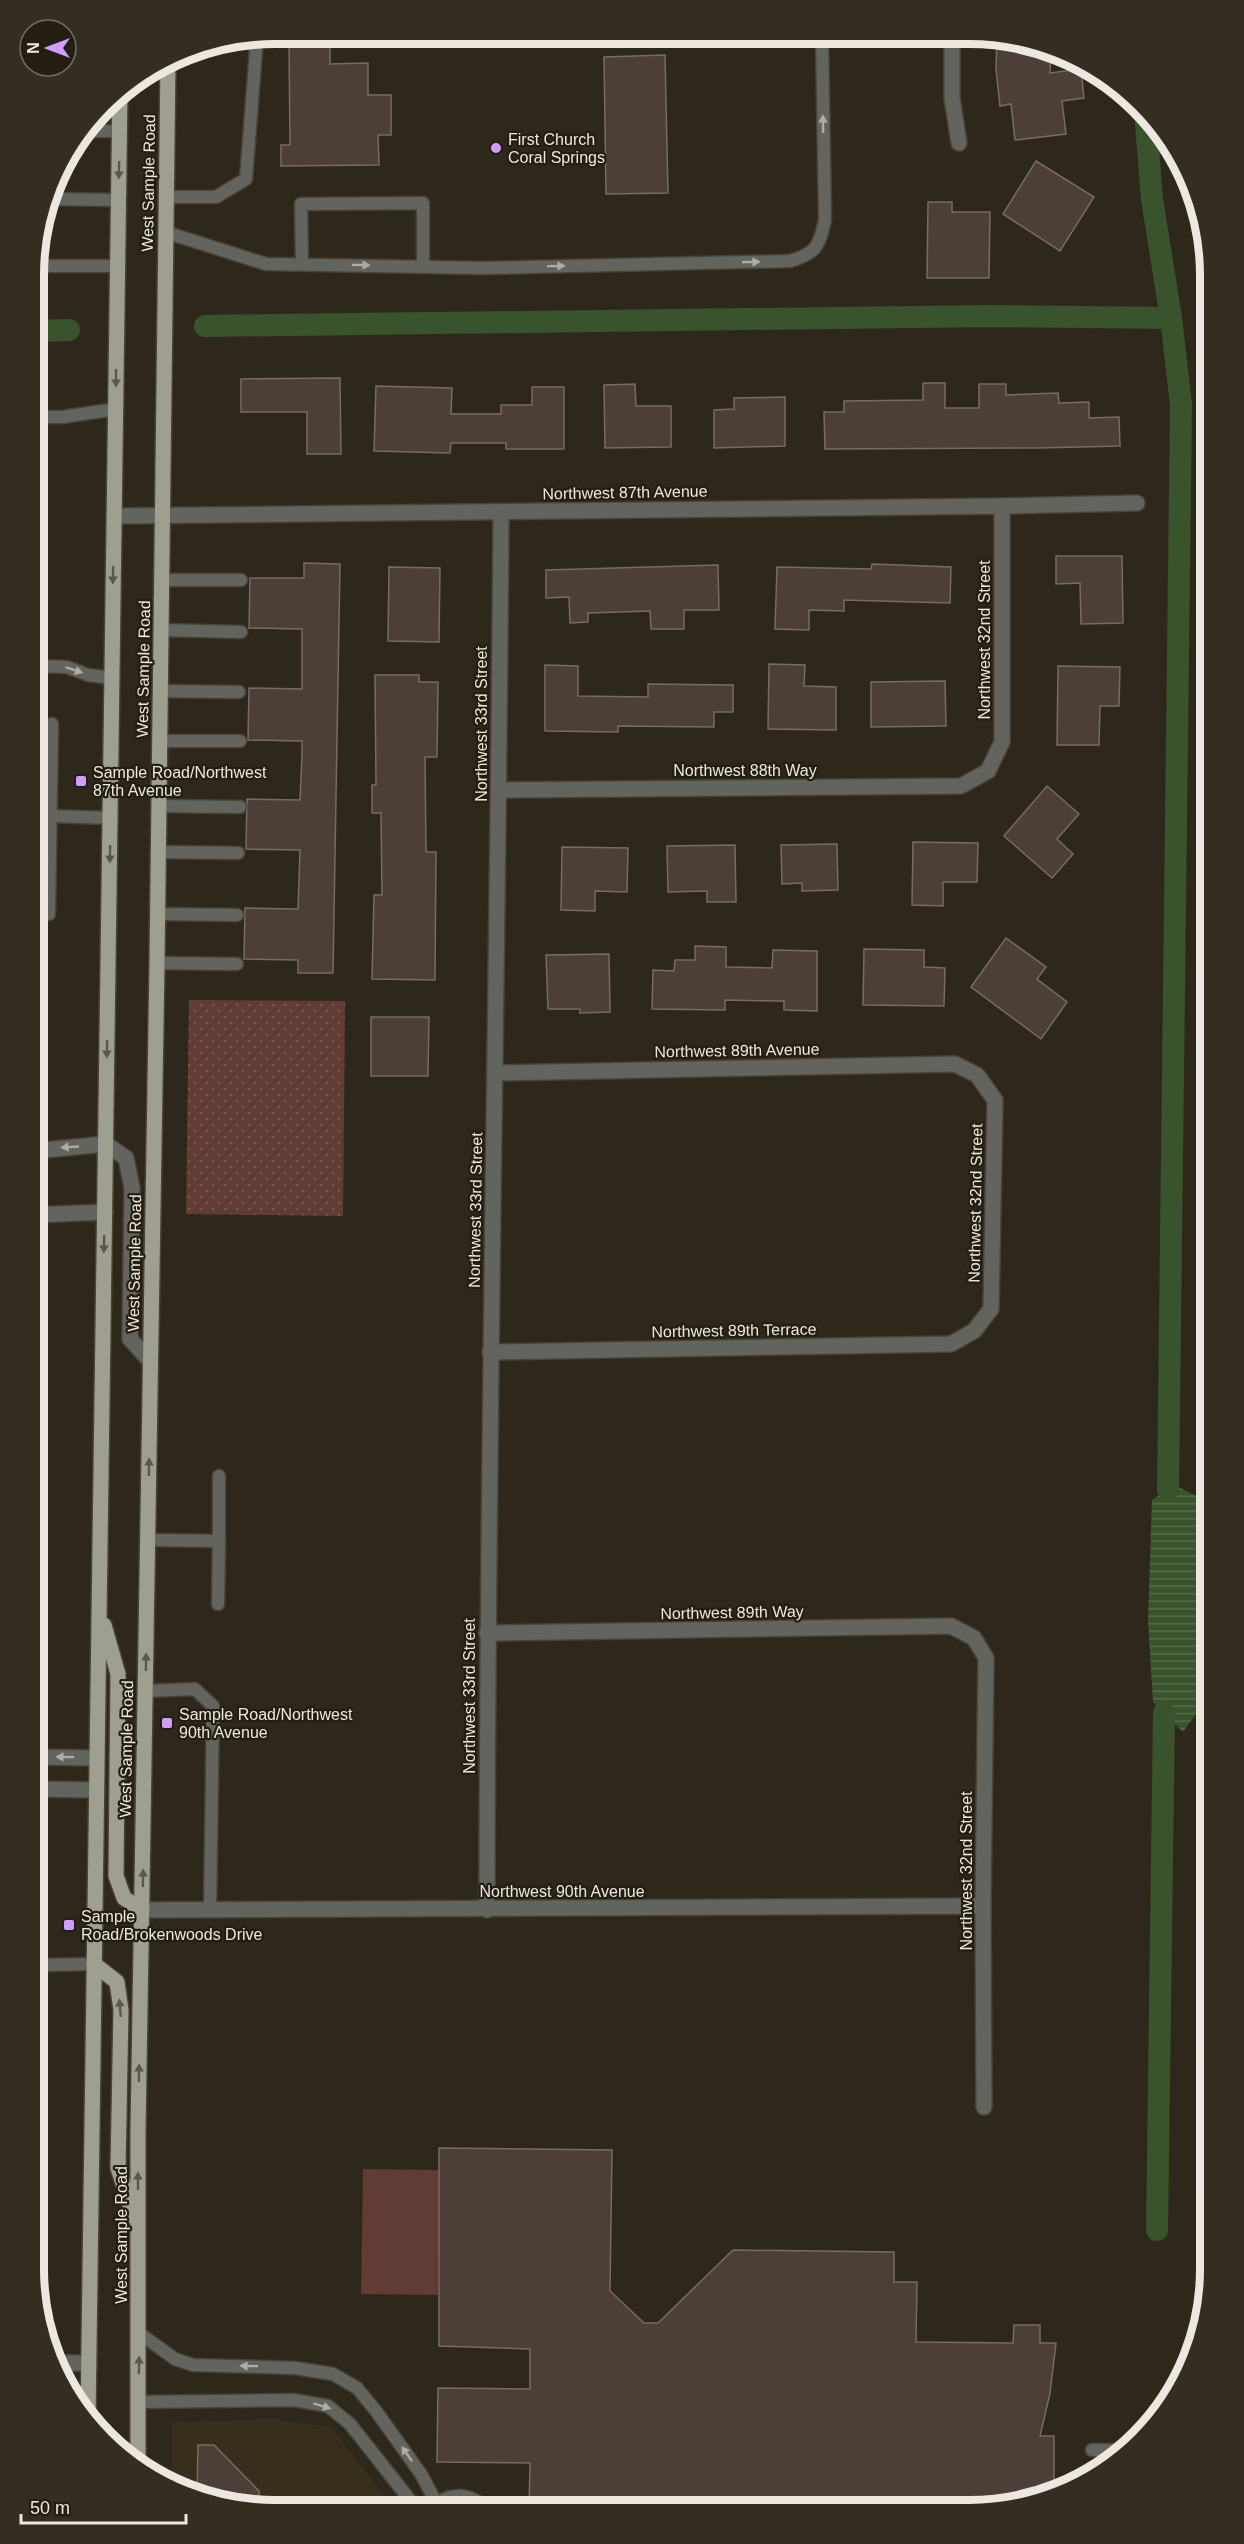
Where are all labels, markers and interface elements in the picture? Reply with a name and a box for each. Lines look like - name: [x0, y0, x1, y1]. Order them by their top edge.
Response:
- north arrow: [18, 18, 78, 78]
- text: N: [25, 42, 42, 54]
- street label: West Sample Road: [139, 114, 158, 252]
- one-way arrow: [818, 114, 828, 133]
- place label: First Church Coral Springs: [508, 131, 605, 166]
- marker: First Church Coral Springs: [489, 141, 503, 155]
- one-way arrow: [114, 160, 123, 179]
- one-way arrow: [741, 257, 760, 267]
- one-way arrow: [351, 261, 370, 270]
- one-way arrow: [546, 261, 565, 271]
- one-way arrow: [111, 368, 121, 387]
- street label: Northwest 87th Avenue: [542, 483, 708, 502]
- street label: Northwest 32nd Street: [976, 560, 993, 720]
- one-way arrow: [108, 565, 118, 584]
- street label: West Sample Road: [134, 600, 153, 738]
- street label: Northwest 33rd Street: [473, 646, 490, 802]
- one-way arrow: [65, 666, 83, 675]
- street label: Northwest 88th Way: [673, 762, 817, 779]
- place label: Sample Road/Northwest 87th Avenue: [93, 764, 267, 799]
- marker: Sample Road/Northwest 87th Avenue: [74, 774, 88, 788]
- one-way arrow: [105, 844, 115, 863]
- one-way arrow: [102, 1039, 112, 1058]
- street label: Northwest 89th Avenue: [654, 1041, 820, 1060]
- street label: Northwest 32nd Street: [966, 1123, 985, 1283]
- street label: Northwest 33rd Street: [466, 1132, 485, 1288]
- one-way arrow: [60, 1142, 79, 1151]
- street label: West Sample Road: [125, 1194, 144, 1332]
- one-way arrow: [100, 1234, 109, 1253]
- street label: Northwest 89th Terrace: [651, 1321, 817, 1340]
- one-way arrow: [144, 1458, 154, 1477]
- street label: Northwest 89th Way: [660, 1603, 804, 1622]
- street label: Northwest 33rd Street: [461, 1618, 478, 1774]
- one-way arrow: [141, 1652, 151, 1671]
- street label: West Sample Road: [117, 1680, 136, 1818]
- place label: Sample Road/Northwest 90th Avenue: [179, 1706, 353, 1741]
- marker: Sample Road/Northwest 90th Avenue: [160, 1716, 174, 1730]
- one-way arrow: [56, 1752, 75, 1762]
- street label: Northwest 32nd Street: [958, 1791, 975, 1951]
- one-way arrow: [138, 1868, 148, 1887]
- street label: Northwest 90th Avenue: [479, 1883, 645, 1900]
- place label: Sample Road/Brokenwoods Drive: [81, 1908, 263, 1943]
- marker: Sample Road/Brokenwoods Drive: [62, 1918, 76, 1932]
- one-way arrow: [115, 1998, 125, 2017]
- one-way arrow: [135, 2063, 144, 2082]
- street label: West Sample Road: [113, 2166, 130, 2304]
- one-way arrow: [133, 2172, 143, 2191]
- one-way arrow: [134, 2356, 144, 2375]
- one-way arrow: [240, 2361, 259, 2371]
- one-way arrow: [313, 2402, 331, 2411]
- one-way arrow: [401, 2447, 413, 2463]
- scale bar: [21, 2487, 186, 2525]
- text: 50 m: [30, 2498, 70, 2518]

